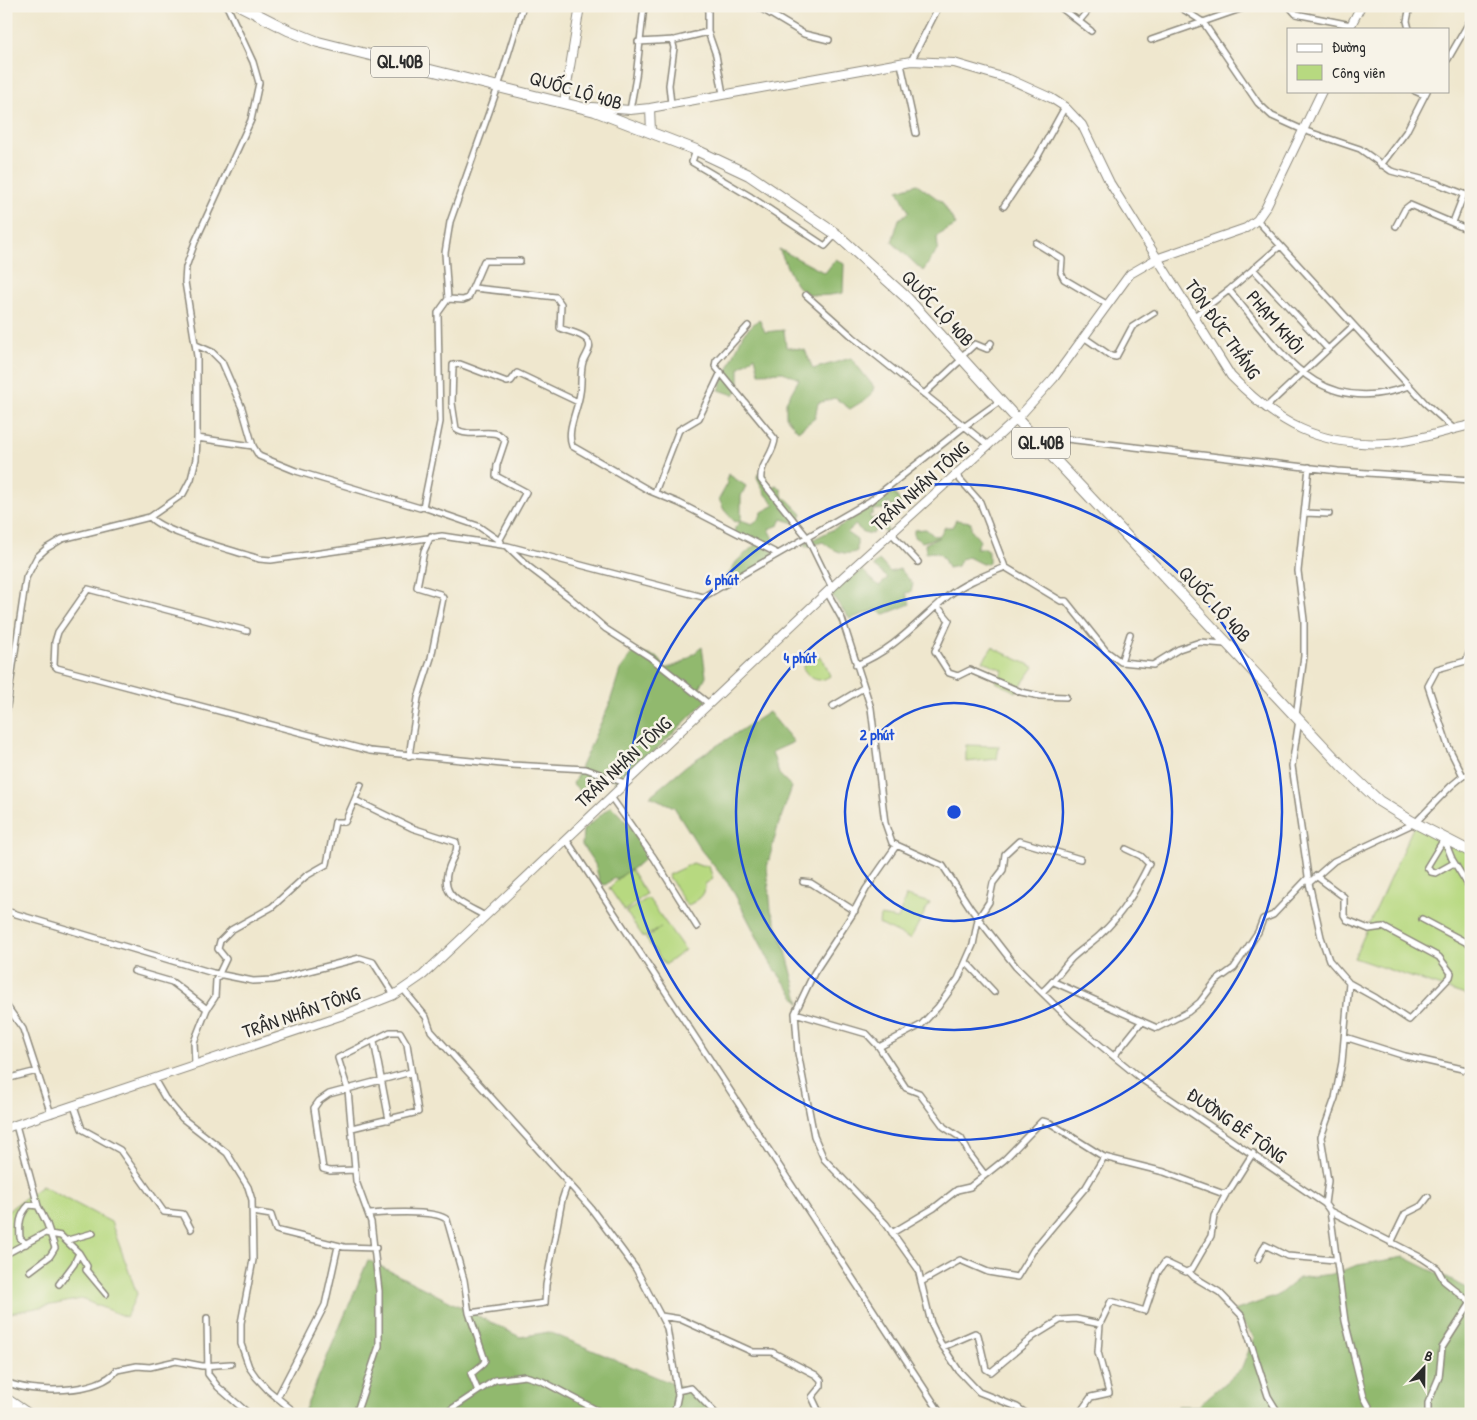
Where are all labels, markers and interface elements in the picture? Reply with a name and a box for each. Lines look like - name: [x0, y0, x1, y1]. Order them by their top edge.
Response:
- legend: [1287, 28, 1450, 92]
- text: Đường: [1332, 36, 1366, 57]
- road number: QL.40B: [371, 46, 429, 78]
- text: Công viên: [1332, 62, 1386, 83]
- street label: QUỐC LỘ 40B: [527, 64, 625, 116]
- street label: QUỐC LỘ 40B: [896, 264, 980, 352]
- street label: TÔN ĐỨC THẮNG: [1179, 274, 1267, 384]
- street label: PHẠM KHÔI: [1241, 284, 1311, 360]
- road number: QL.40B: [1012, 428, 1070, 458]
- street label: TRẦN NHÂN TÔNG: [866, 435, 974, 537]
- street label: QUỐC LỘ 40B: [1173, 560, 1257, 648]
- text: 6 phút: [705, 569, 739, 591]
- text: 4 phút: [784, 647, 817, 669]
- street label: TRẦN NHÂN TÔNG: [569, 711, 677, 813]
- text: 2 phút: [860, 724, 895, 746]
- centre of rings: [945, 803, 963, 821]
- street label: TRẦN NHÂN TÔNG: [239, 980, 363, 1044]
- street label: ĐƯỜNG BÊ TÔNG: [1182, 1081, 1292, 1169]
- north arrow: [1400, 1342, 1450, 1392]
- text: B: [1422, 1345, 1436, 1366]

